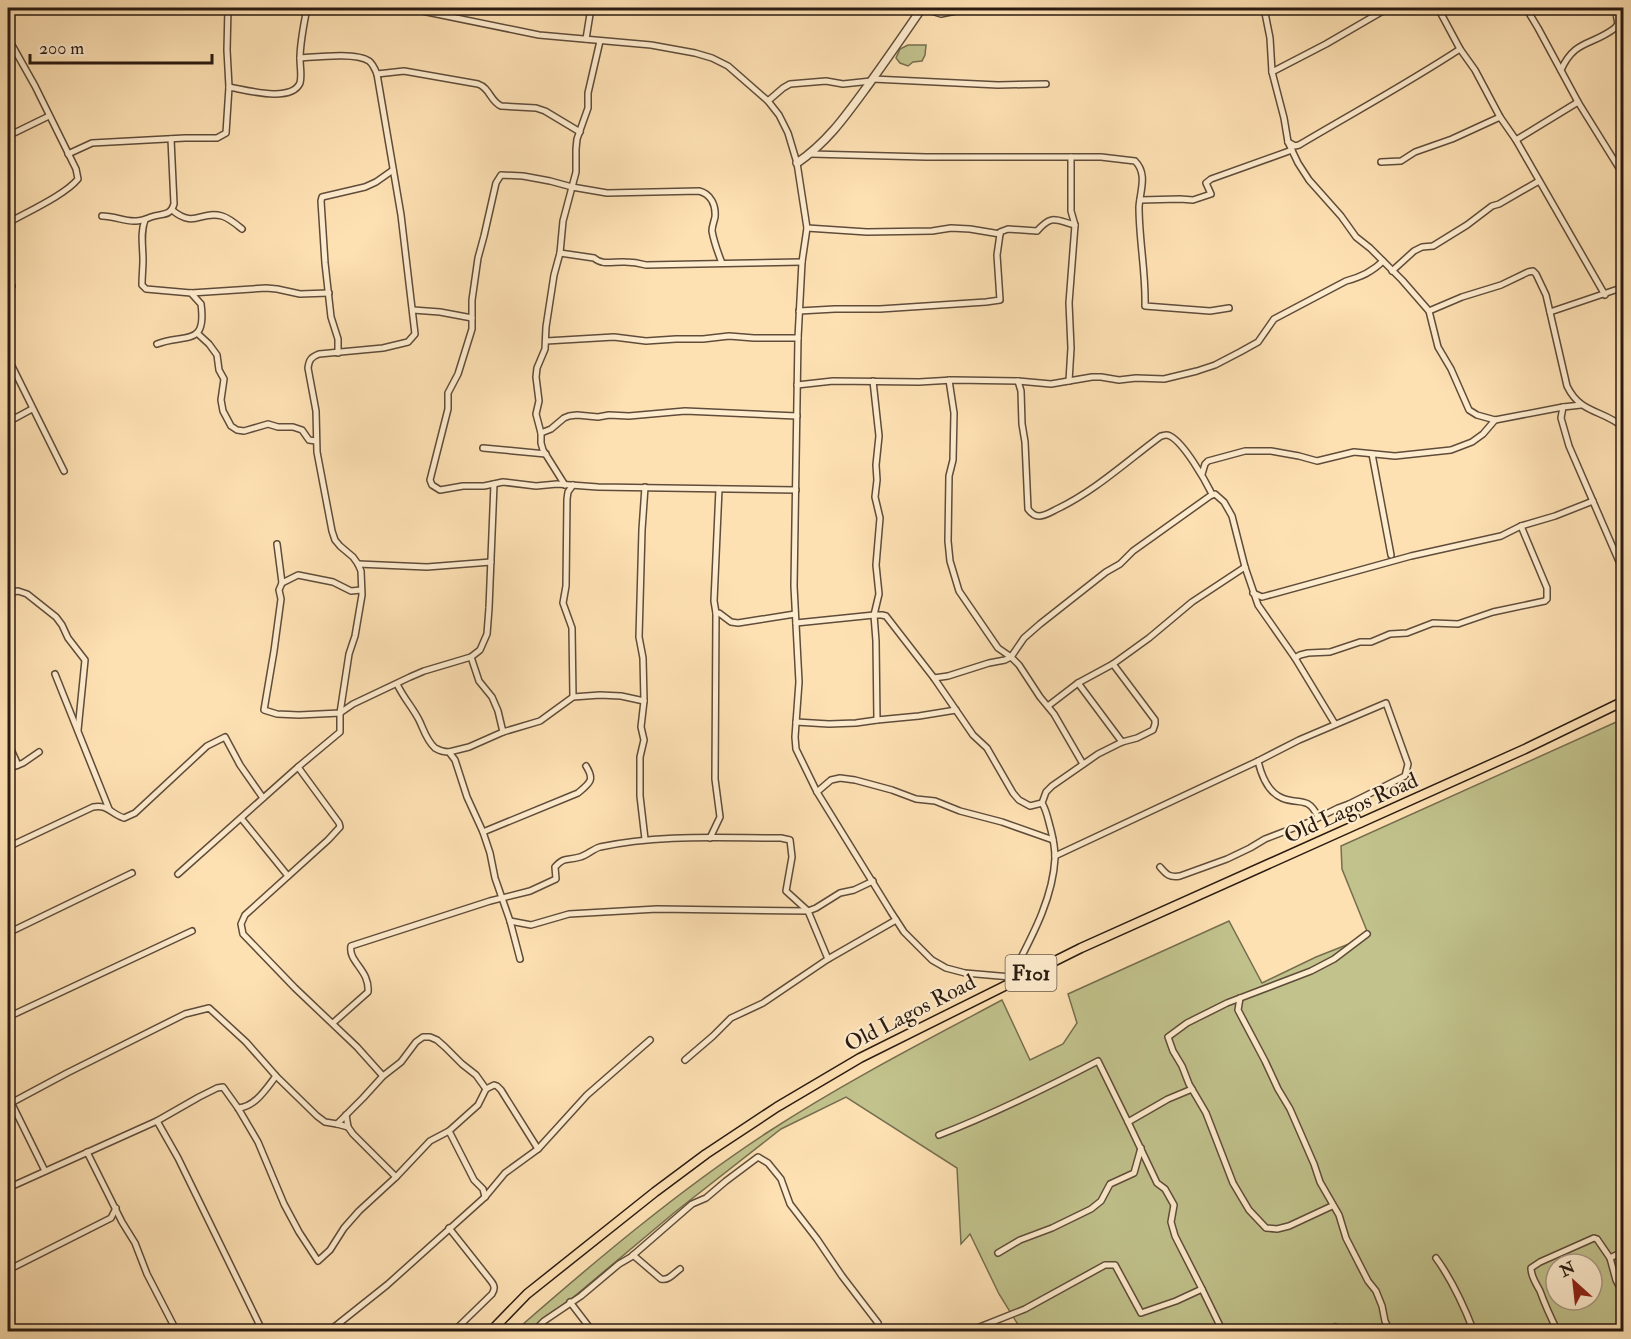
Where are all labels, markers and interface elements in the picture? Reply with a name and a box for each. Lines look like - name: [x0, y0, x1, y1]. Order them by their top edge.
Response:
- scale bar: [30, 27, 212, 65]
- text: 200 m: [39, 37, 84, 60]
- street label: Old Lagos Road: [1280, 766, 1422, 850]
- road number: F101: [1006, 955, 1056, 991]
- street label: Old Lagos Road: [840, 968, 980, 1058]
- north arrow: [1544, 1252, 1604, 1312]
- text: N: [1556, 1257, 1579, 1282]

